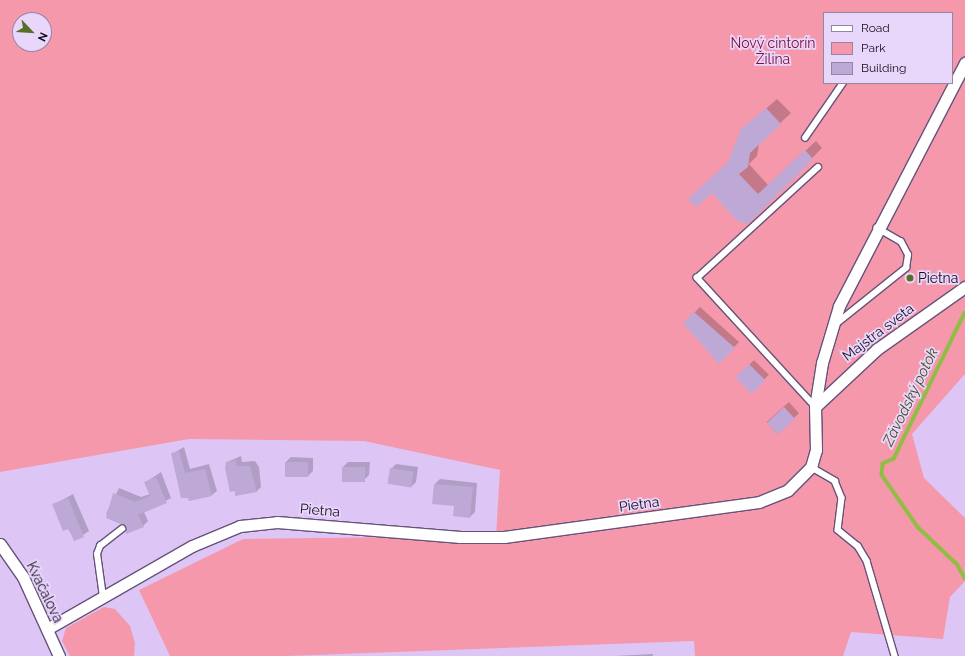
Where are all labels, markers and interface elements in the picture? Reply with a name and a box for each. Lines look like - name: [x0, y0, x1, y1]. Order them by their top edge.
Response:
- north arrow: [12, 12, 52, 52]
- legend: [823, 12, 953, 84]
- text: Road: [861, 21, 890, 35]
- text: N: [35, 30, 50, 43]
- park label: Nový cintorín Žilina: [730, 35, 816, 68]
- text: Park: [861, 41, 886, 55]
- text: Building: [861, 61, 907, 75]
- place label: Pietna: [918, 270, 958, 286]
- marker: Pietna: [905, 273, 915, 283]
- street label: Majstra sveta: [839, 300, 917, 364]
- water label: Závodský potok: [879, 345, 943, 449]
- street label: Pietna: [618, 493, 660, 515]
- street label: Pietna: [299, 500, 341, 520]
- street label: Kvačalova: [23, 559, 67, 625]

